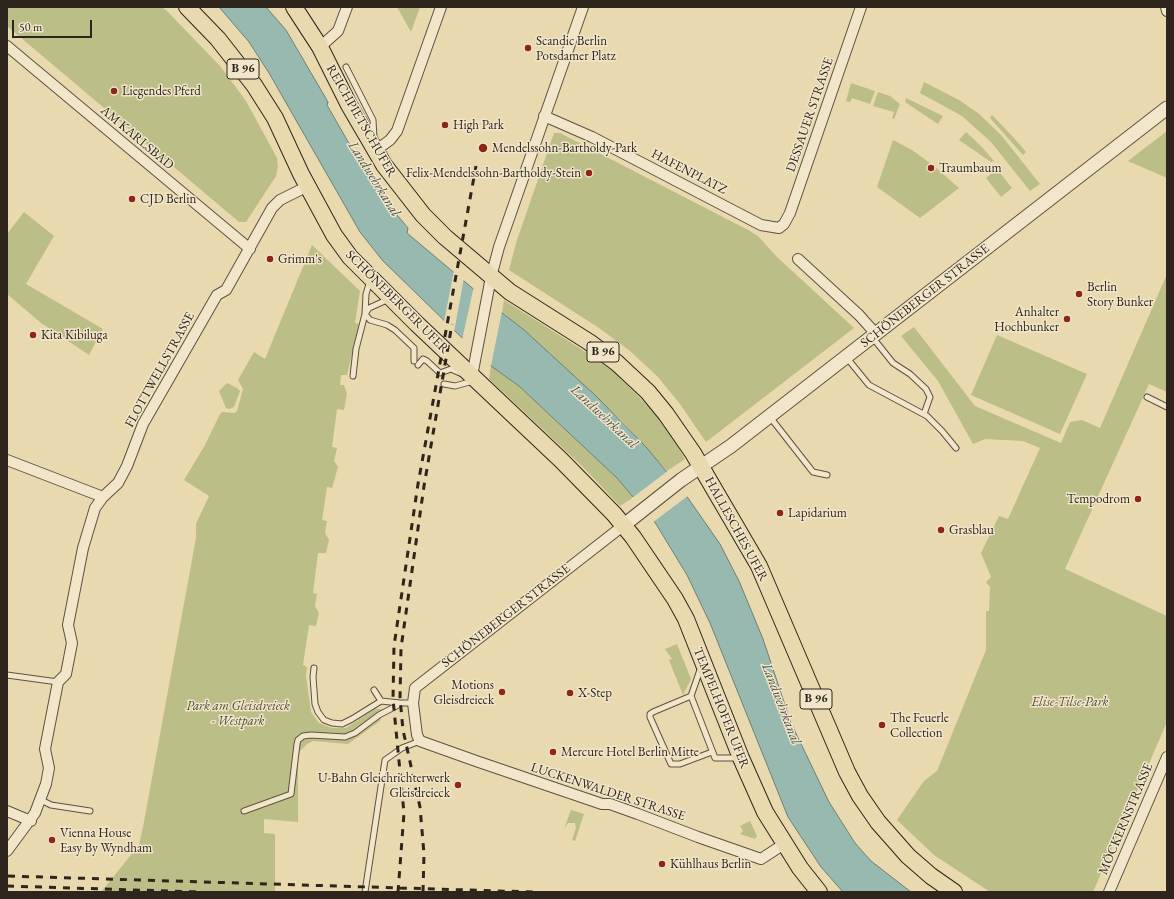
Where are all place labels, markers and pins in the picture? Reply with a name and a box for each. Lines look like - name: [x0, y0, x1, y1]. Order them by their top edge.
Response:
- place label: Scandic Berlin Potsdamer Platz: [536, 33, 616, 64]
- marker: Scandic Berlin Potsdamer Platz: [523, 43, 533, 53]
- place label: Liegendes Pferd: [122, 83, 201, 99]
- marker: Liegendes Pferd: [109, 86, 119, 96]
- place label: High Park: [453, 117, 504, 133]
- marker: High Park: [440, 120, 450, 130]
- place label: Mendelssohn-Bartholdy-Park: [492, 140, 637, 156]
- marker: Mendelssohn-Bartholdy-Park: [477, 142, 489, 154]
- place label: Traumbaum: [939, 160, 1001, 176]
- marker: Traumbaum: [926, 163, 936, 173]
- place label: Felix-Mendelssohn-Bartholdy-Stein: [406, 165, 581, 181]
- marker: Felix-Mendelssohn-Bartholdy-Stein: [584, 168, 594, 178]
- place label: CJD Berlin: [140, 191, 196, 207]
- marker: CJD Berlin: [127, 194, 137, 204]
- place label: Grimm's: [278, 251, 322, 267]
- marker: Grimm's: [265, 254, 275, 264]
- place label: Berlin Story Bunker: [1087, 279, 1153, 310]
- marker: Berlin Story Bunker: [1074, 289, 1084, 299]
- place label: Anhalter Hochbunker: [994, 304, 1059, 335]
- marker: Anhalter Hochbunker: [1062, 314, 1072, 324]
- place label: Kita Kibiluga: [41, 327, 108, 343]
- marker: Kita Kibiluga: [28, 330, 38, 340]
- place label: Tempodrom: [1067, 491, 1130, 507]
- marker: Tempodrom: [1133, 494, 1143, 504]
- place label: Lapidarium: [788, 505, 847, 521]
- marker: Lapidarium: [775, 508, 785, 518]
- place label: Grasblau: [949, 522, 994, 538]
- marker: Grasblau: [936, 525, 946, 535]
- place label: Motions Gleisdreieck: [433, 677, 494, 708]
- place label: X-Step: [578, 685, 612, 701]
- marker: Motions Gleisdreieck: [497, 687, 507, 697]
- marker: X-Step: [565, 688, 575, 698]
- place label: The Feuerle Collection: [890, 710, 949, 741]
- marker: The Feuerle Collection: [877, 720, 887, 730]
- place label: Mercure Hotel Berlin Mitte: [561, 744, 699, 760]
- marker: Mercure Hotel Berlin Mitte: [548, 747, 558, 757]
- place label: U-Bahn Gleichrichterwerk Gleisdreieck: [318, 770, 450, 801]
- marker: U-Bahn Gleichrichterwerk Gleisdreieck: [453, 780, 463, 790]
- place label: Vienna House Easy By Wyndham: [60, 825, 152, 856]
- marker: Vienna House Easy By Wyndham: [47, 835, 57, 845]
- place label: Kühlhaus Berlin: [670, 856, 751, 872]
- marker: Kühlhaus Berlin: [657, 859, 667, 869]

